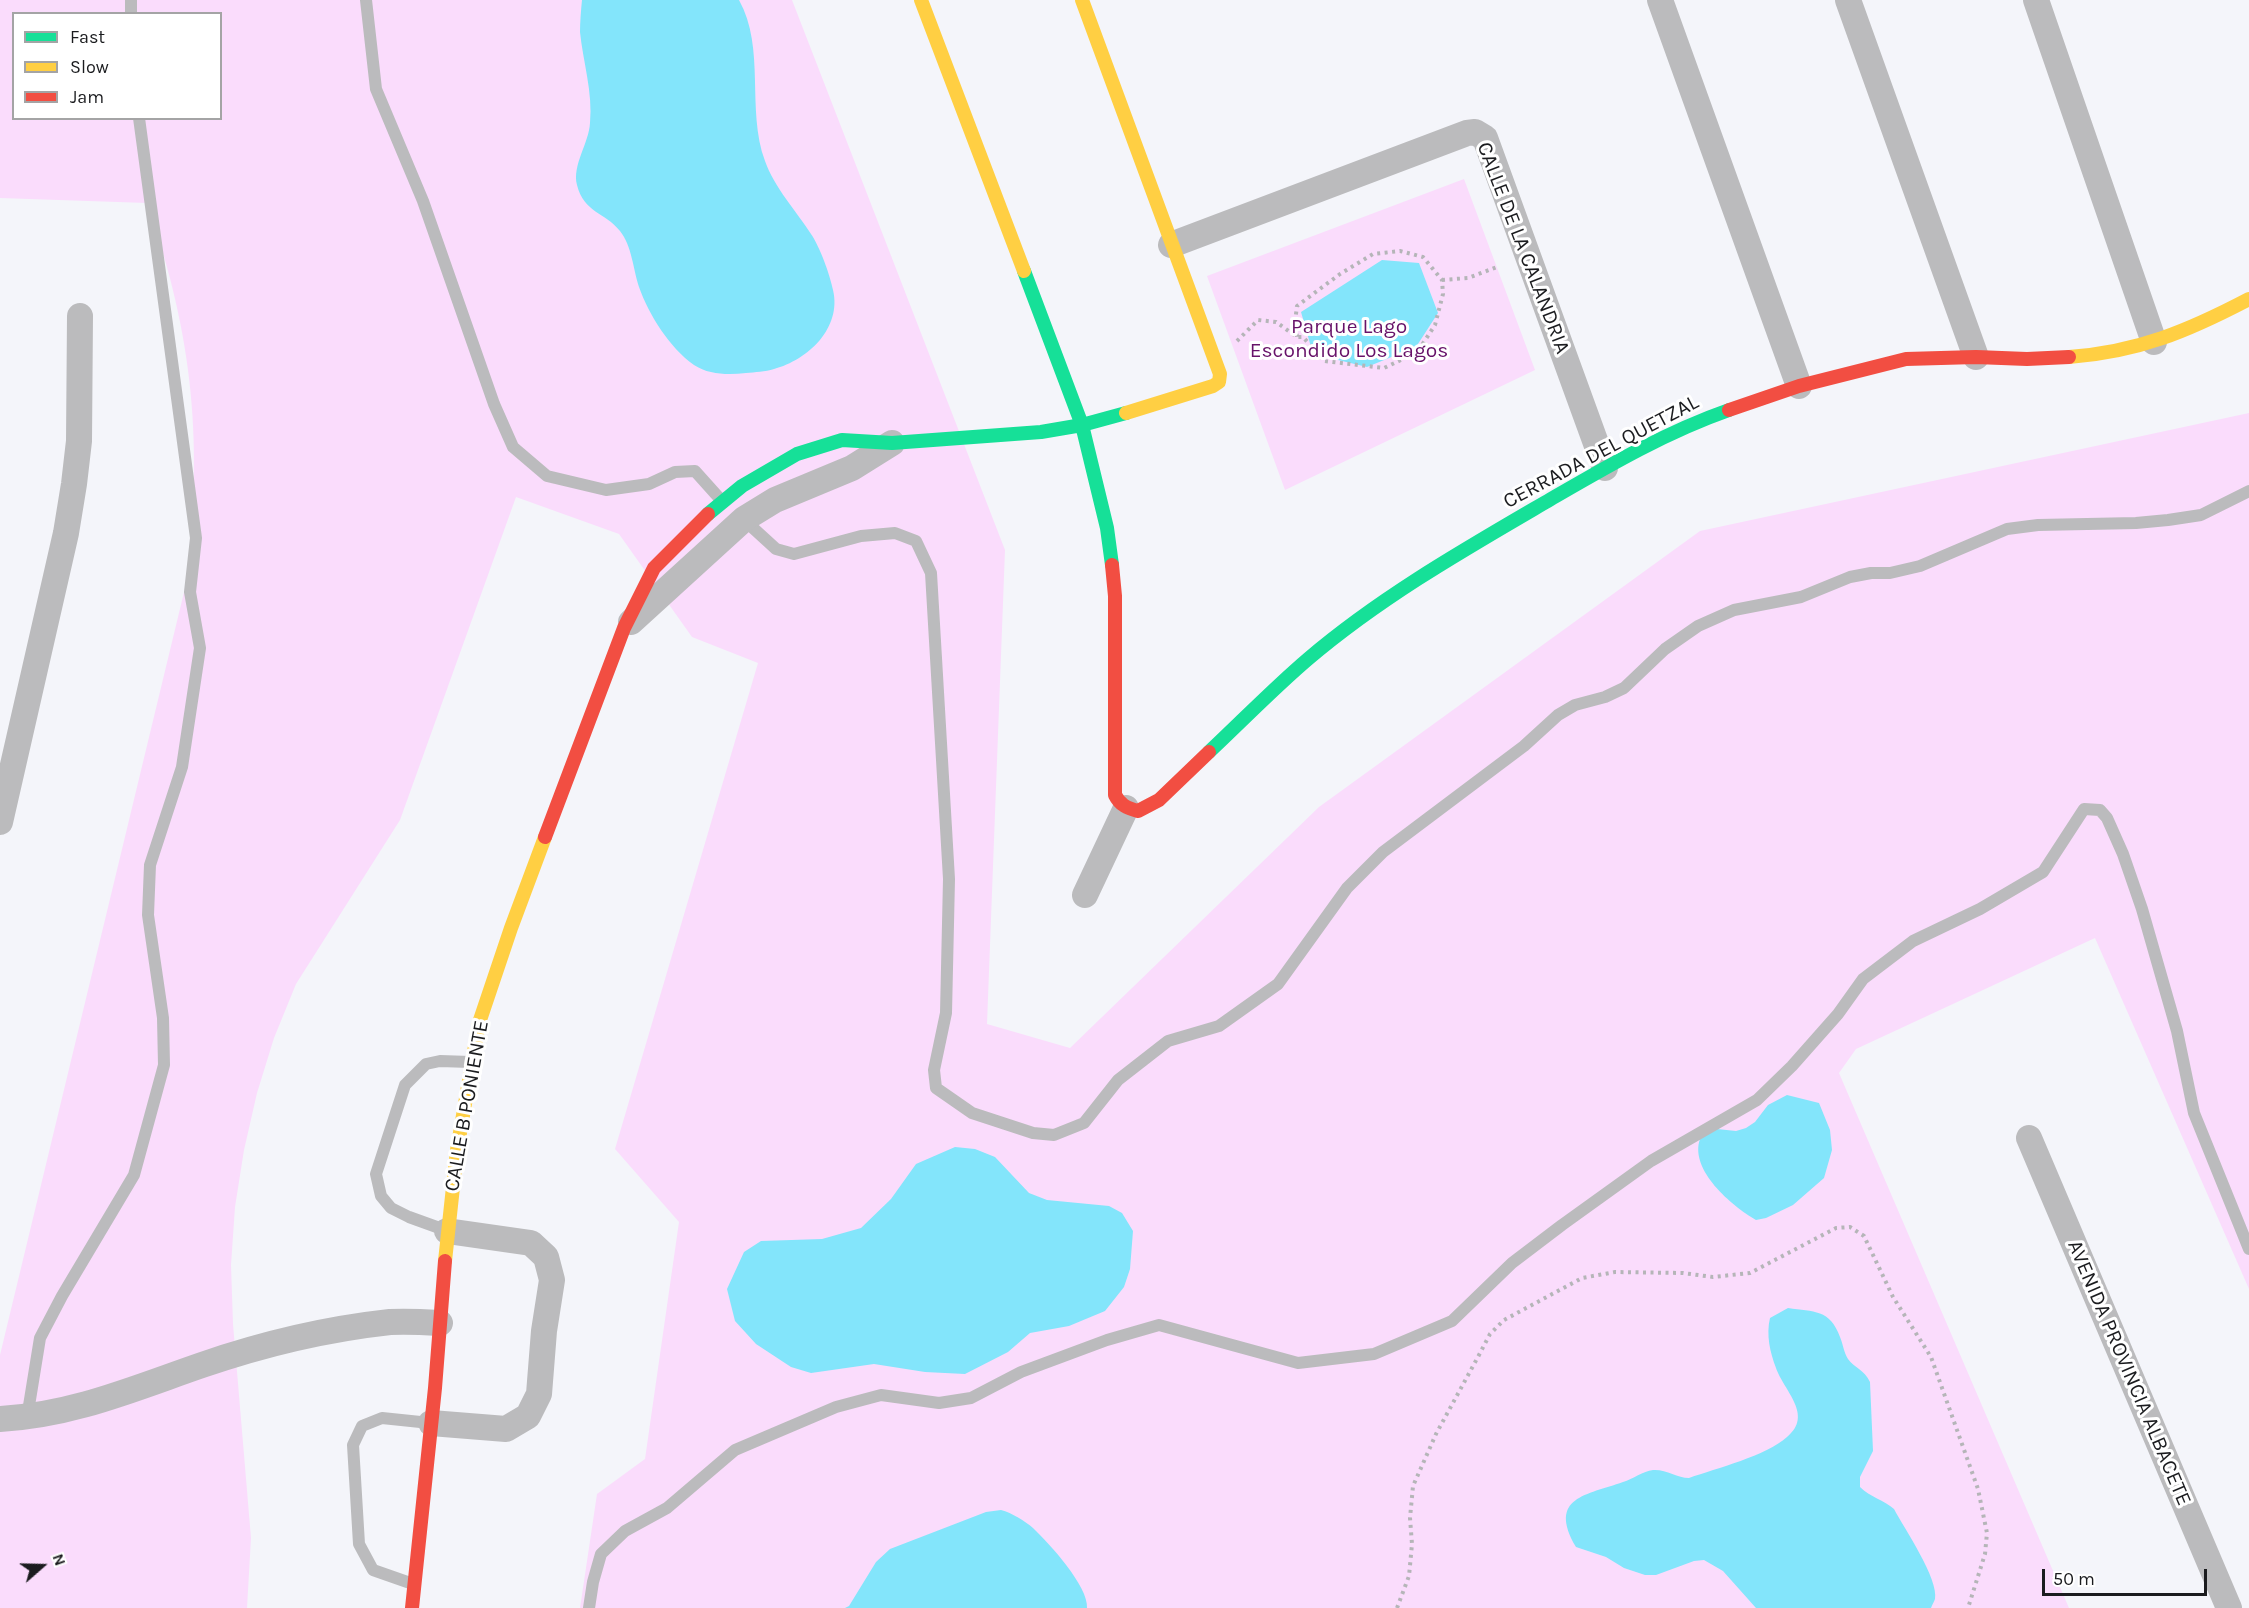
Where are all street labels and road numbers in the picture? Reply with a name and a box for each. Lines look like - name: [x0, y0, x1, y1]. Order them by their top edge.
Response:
- street label: CALLE DE LA CALANDRIA: [1471, 139, 1575, 357]
- street label: CERRADA DEL QUETZAL: [1499, 390, 1703, 514]
- street label: CALLE B PONIENTE: [440, 1018, 494, 1194]
- street label: AVENIDA PROVINCIA ALBACETE: [2062, 1236, 2196, 1510]

